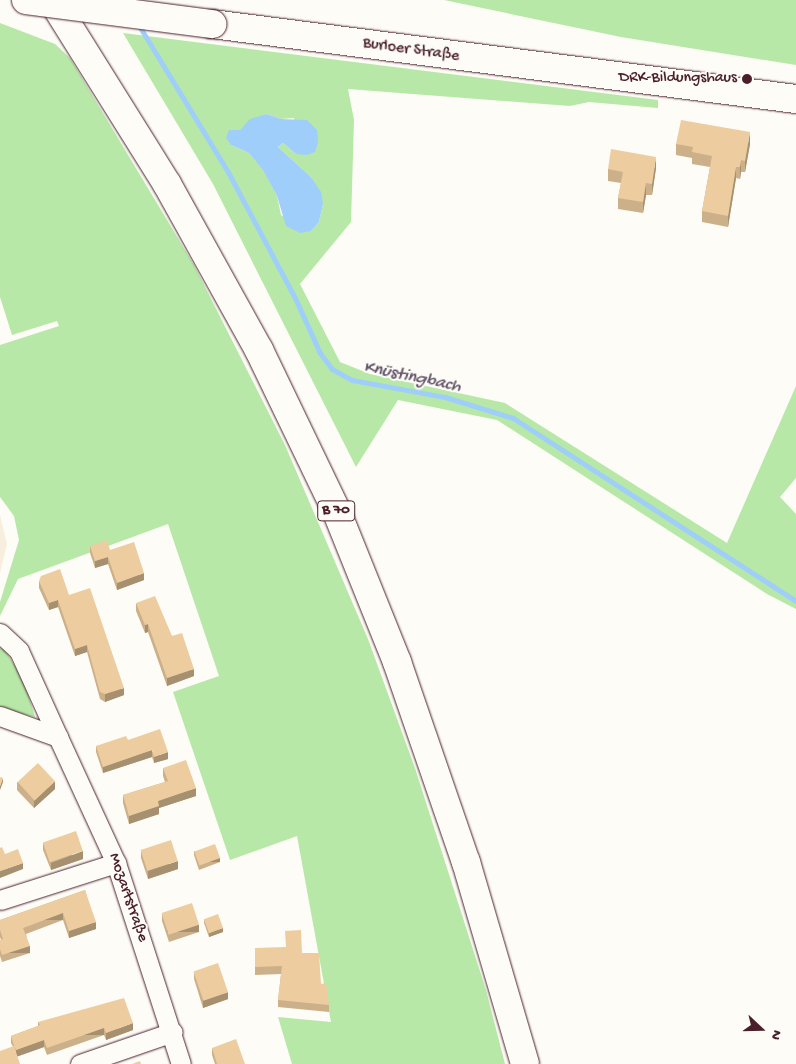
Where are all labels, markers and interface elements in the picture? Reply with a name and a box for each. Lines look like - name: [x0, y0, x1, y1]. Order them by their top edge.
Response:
- street label: Burloer Straße: [361, 35, 461, 67]
- place label: DRK-Bildungshaus: [619, 69, 737, 89]
- marker: DRK-Bildungshaus: [741, 73, 753, 85]
- water label: Knüstingbach: [361, 357, 463, 399]
- road number: B 70: [316, 498, 356, 524]
- street label: Mozartstraße: [103, 851, 151, 945]
- north arrow: [736, 1004, 786, 1054]
- text: N: [766, 1027, 785, 1042]

